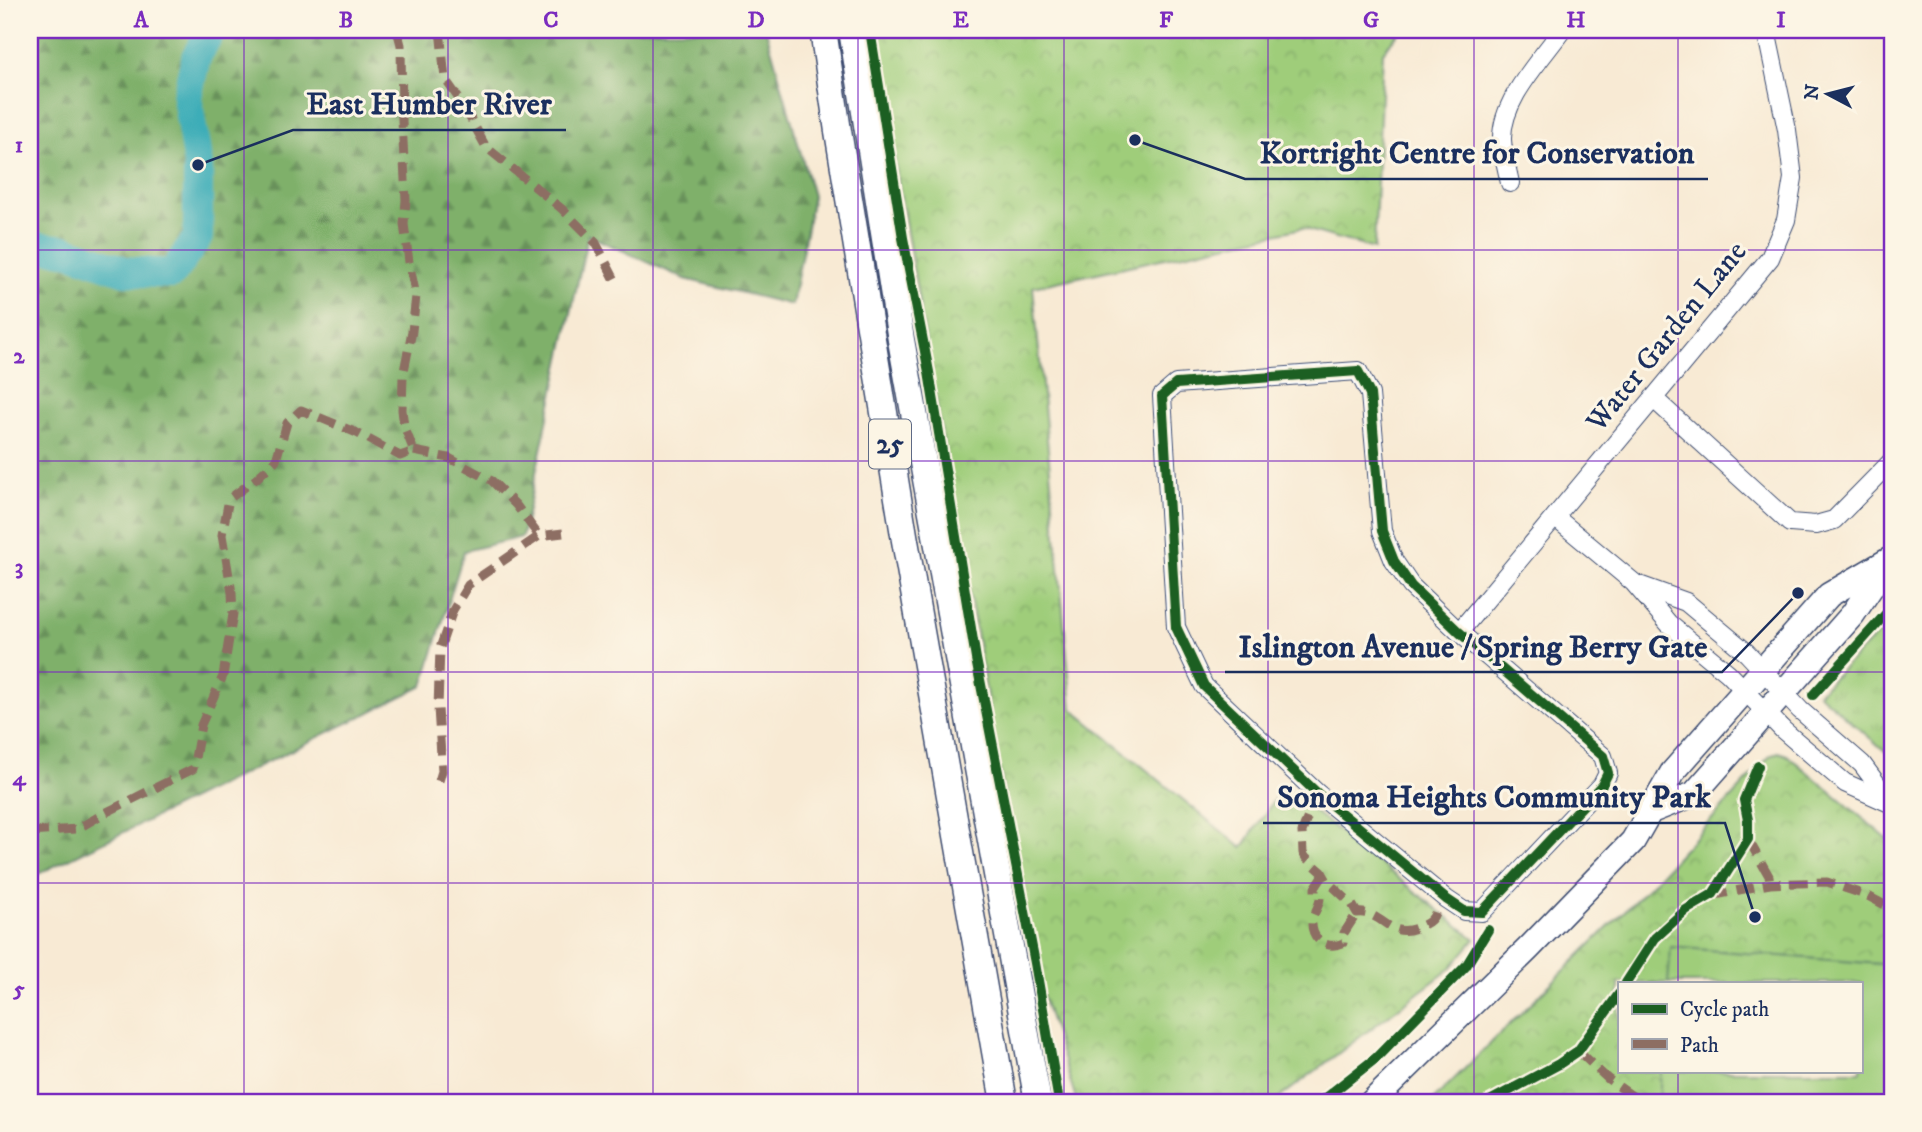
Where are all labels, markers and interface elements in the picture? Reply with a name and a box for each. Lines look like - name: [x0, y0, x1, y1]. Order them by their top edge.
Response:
- text: A: [133, 6, 150, 35]
- text: B: [339, 6, 353, 35]
- text: C: [543, 6, 559, 35]
- text: D: [747, 6, 765, 35]
- text: E: [953, 6, 969, 35]
- text: F: [1159, 6, 1174, 35]
- text: G: [1363, 6, 1379, 35]
- text: H: [1566, 6, 1586, 35]
- text: I: [1776, 6, 1786, 35]
- north arrow: [1792, 60, 1862, 130]
- callout: East Humber River: [293, 77, 566, 130]
- text: N: [1800, 83, 1825, 101]
- text: East Humber River: [306, 85, 553, 125]
- callout: Kortright Centre for Conservation: [1245, 126, 1708, 179]
- text: 1: [15, 131, 23, 160]
- text: Kortright Centre for Conservation: [1259, 134, 1695, 174]
- street label: Water Garden Lane: [1578, 234, 1755, 441]
- text: 2: [13, 342, 25, 371]
- road number: 25: [869, 420, 911, 468]
- text: 3: [15, 553, 23, 582]
- callout: Islington Avenue / Spring Berry Gate: [1225, 619, 1722, 672]
- text: Islington Avenue / Spring Berry Gate: [1239, 628, 1707, 668]
- text: 4: [12, 764, 27, 793]
- callout: Sonoma Heights Community Park: [1263, 770, 1725, 823]
- text: Sonoma Heights Community Park: [1277, 778, 1712, 818]
- text: 5: [12, 975, 25, 1004]
- legend: [1618, 982, 1862, 1072]
- text: Cycle path: [1680, 997, 1769, 1023]
- text: Path: [1680, 1033, 1719, 1059]

